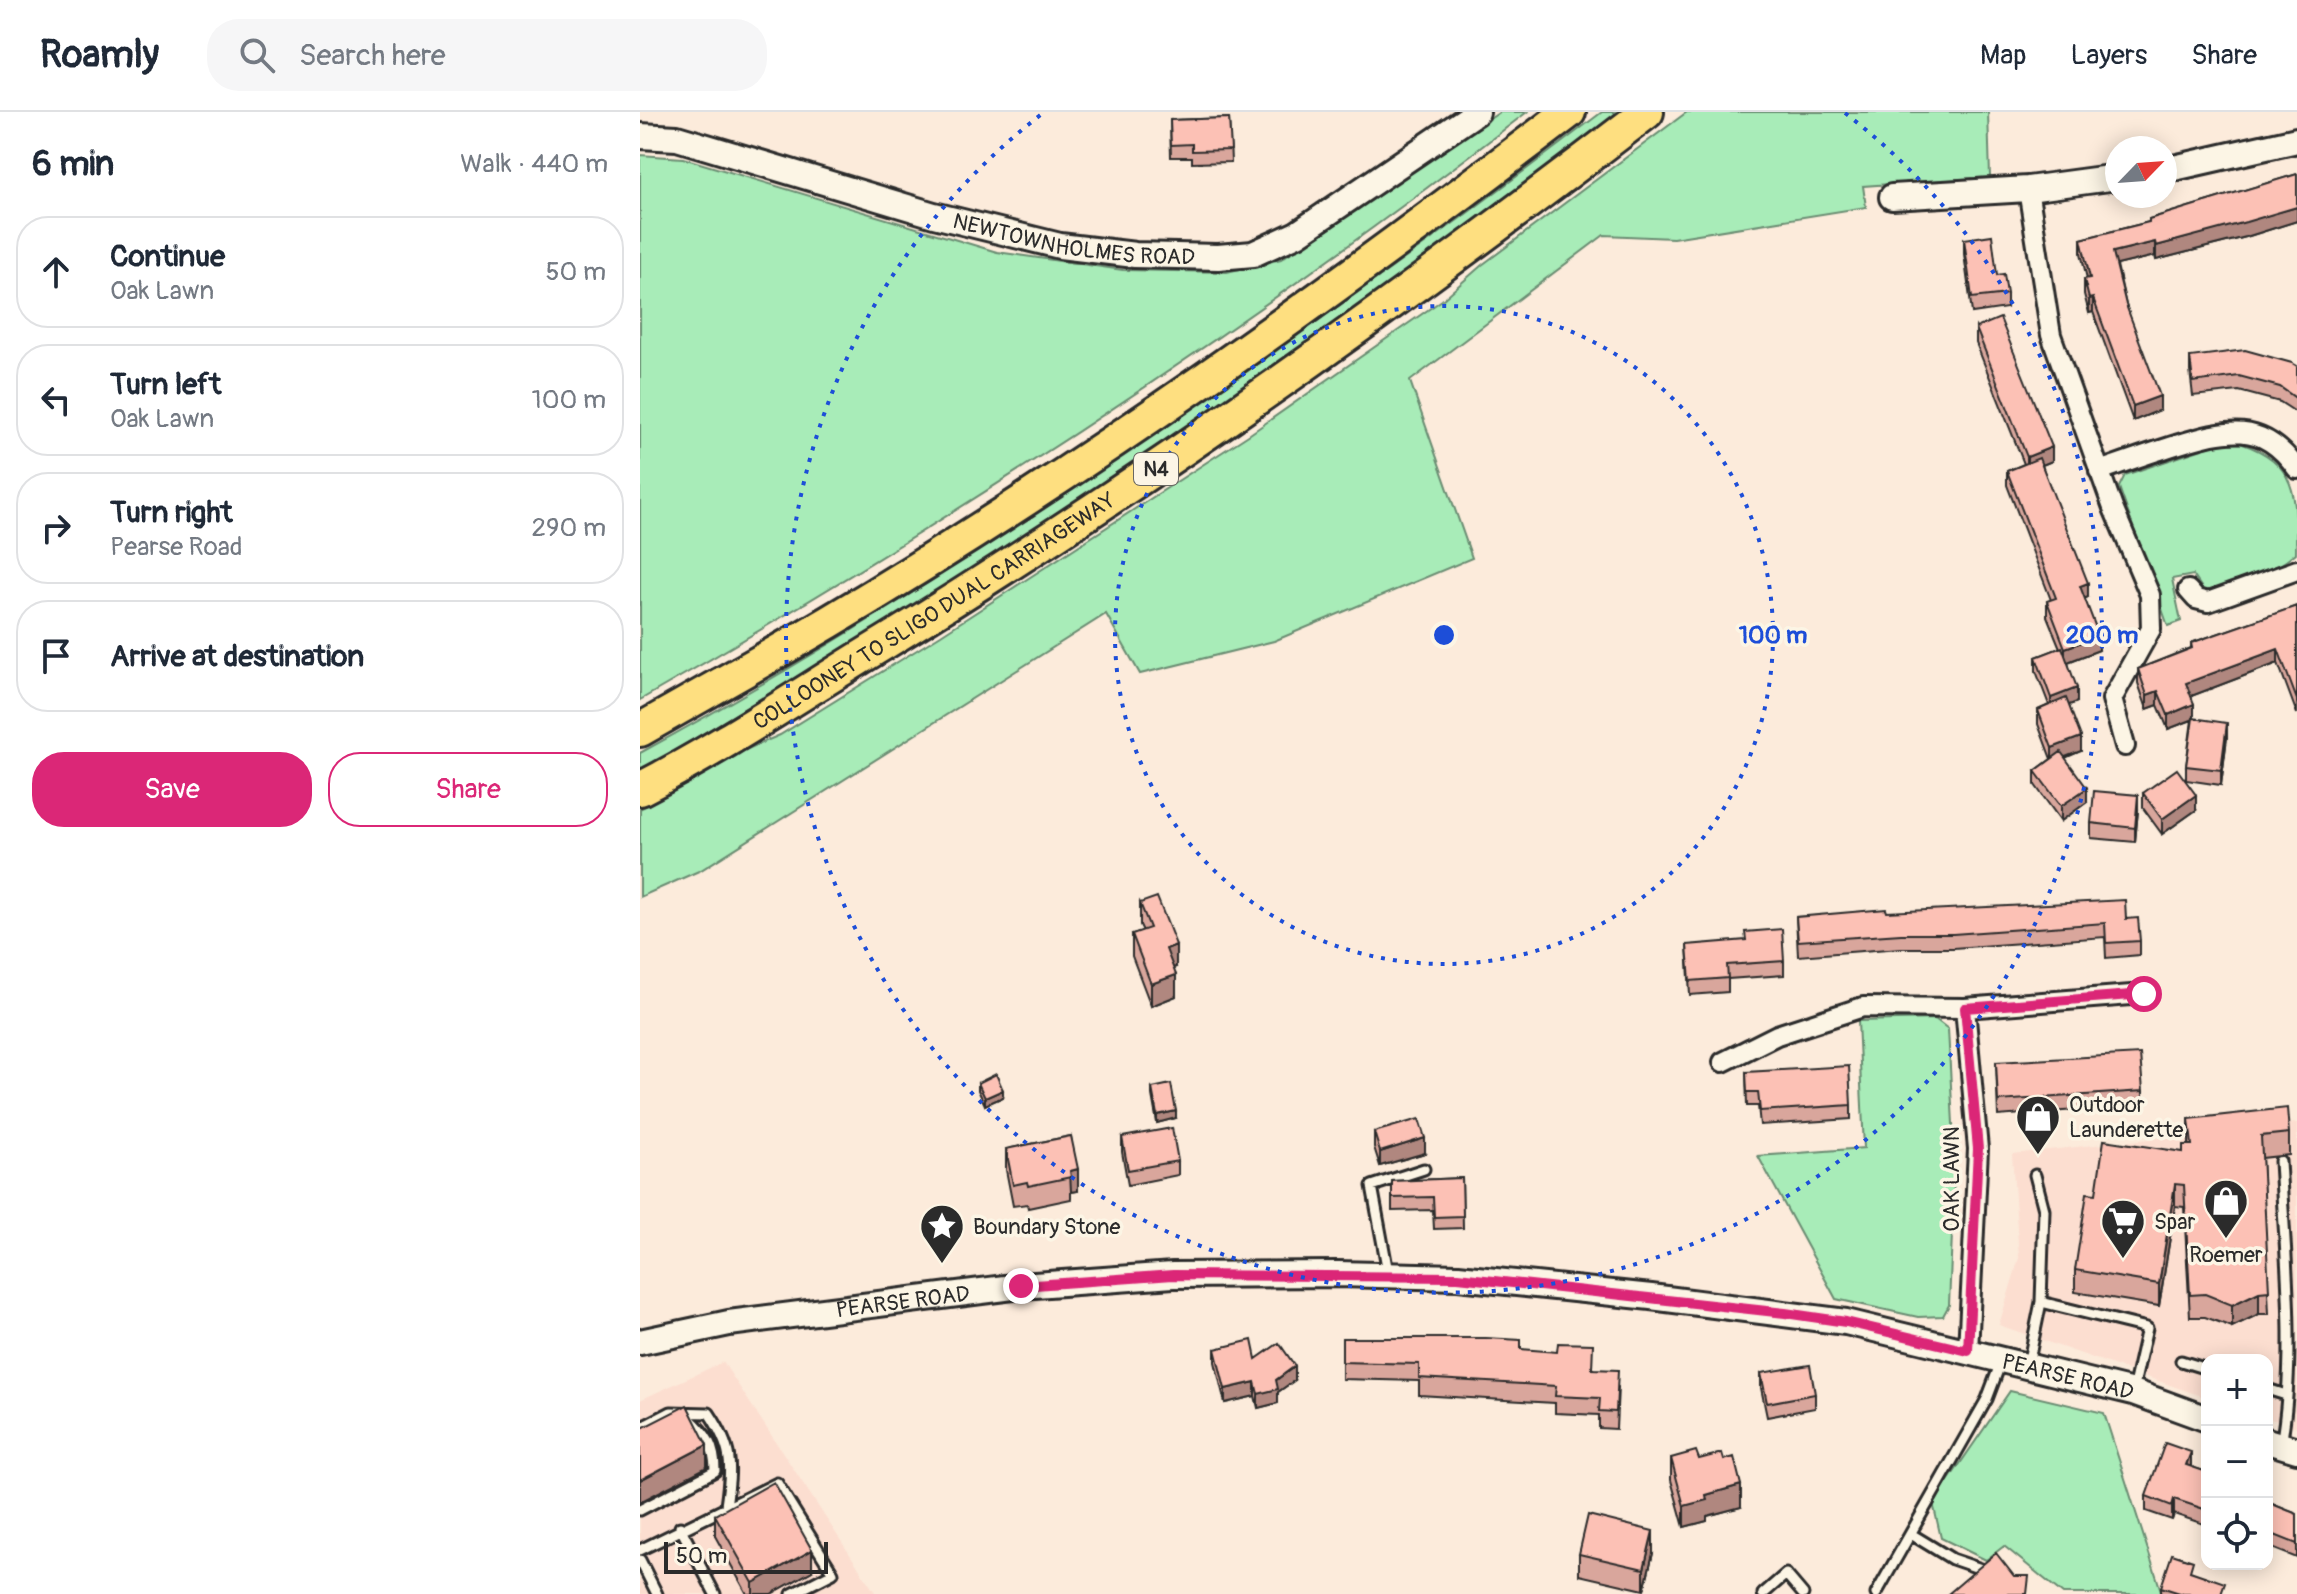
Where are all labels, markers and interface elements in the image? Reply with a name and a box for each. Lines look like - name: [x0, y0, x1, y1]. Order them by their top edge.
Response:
- search box: [207, 19, 767, 91]
- text: Roamly: [40, 31, 159, 79]
- icon: search: [235, 33, 279, 77]
- text: Search here: [299, 37, 446, 74]
- text: Map: [1980, 38, 2026, 73]
- text: Layers: [2070, 38, 2147, 73]
- text: Share: [2191, 38, 2257, 73]
- north arrow: [2105, 136, 2177, 208]
- text: 6 min: [32, 143, 114, 186]
- text: Walk · 440 m: [460, 148, 608, 180]
- street label: NEWTOWNHOLMES ROAD: [950, 207, 1195, 271]
- text: Continue: [110, 238, 225, 275]
- icon: ahead: [34, 250, 78, 294]
- text: 50 m: [545, 256, 606, 288]
- text: Oak Lawn: [110, 275, 214, 307]
- text: Turn left: [110, 366, 221, 403]
- icon: left: [34, 378, 78, 422]
- text: 100 m: [532, 384, 606, 416]
- text: Oak Lawn: [110, 403, 214, 435]
- road number: N4: [1134, 453, 1178, 485]
- street label: COLLOONEY TO SLIGO DUAL CARRIAGEWAY: [748, 486, 1121, 736]
- text: Turn right: [110, 494, 233, 531]
- icon: right: [34, 506, 78, 550]
- text: 290 m: [532, 512, 606, 544]
- text: Pearse Road: [110, 531, 242, 563]
- centre of rings: [1430, 621, 1458, 649]
- text: 100 m: [1739, 621, 1807, 650]
- text: 200 m: [2066, 621, 2138, 650]
- icon: arrive: [34, 634, 78, 678]
- text: Arrive at destination: [110, 638, 364, 675]
- button: Save: [32, 752, 312, 827]
- button: Share: [328, 752, 608, 827]
- route start: [2126, 976, 2162, 1012]
- place label: Outdoor Launderette: [2069, 1091, 2184, 1144]
- shop icon: Outdoor Launderette: [2014, 1093, 2062, 1156]
- street label: OAK LAWN: [1938, 1126, 1966, 1232]
- shop icon: Roemer: [2202, 1177, 2250, 1240]
- supermarket icon: Spar: [2099, 1197, 2147, 1260]
- place icon: Boundary Stone: [918, 1202, 966, 1265]
- place label: Spar: [2154, 1208, 2195, 1236]
- place label: Boundary Stone: [973, 1213, 1121, 1241]
- place label: Roemer: [2189, 1241, 2263, 1269]
- route end: [1003, 1268, 1039, 1304]
- street label: PEARSE ROAD: [834, 1280, 971, 1324]
- street label: PEARSE ROAD: [1999, 1348, 2137, 1407]
- map controls: [2201, 1354, 2273, 1570]
- button: +: [2201, 1354, 2273, 1426]
- button: −: [2201, 1426, 2273, 1498]
- button: locate: [2201, 1498, 2273, 1570]
- scale bar: [664, 1538, 828, 1574]
- text: 50 m: [676, 1542, 727, 1570]

